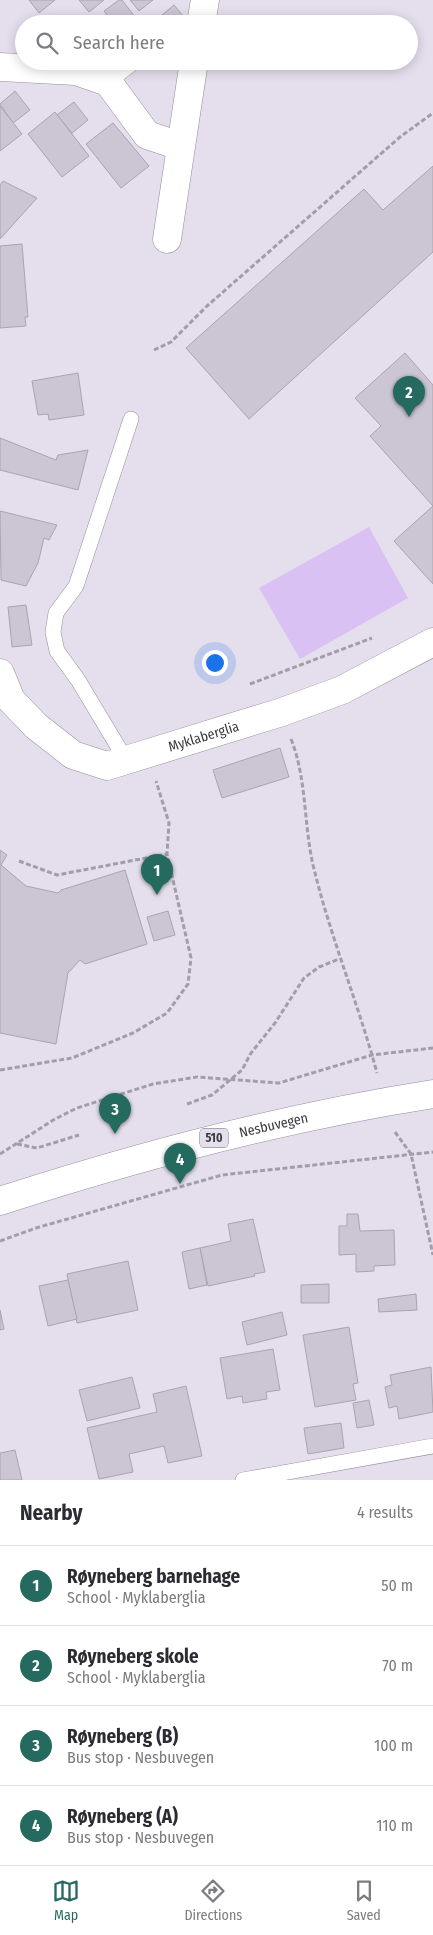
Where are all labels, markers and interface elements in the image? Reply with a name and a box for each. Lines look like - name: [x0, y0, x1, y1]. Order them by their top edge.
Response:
- search box: [15, 15, 418, 70]
- icon: search: [33, 29, 61, 57]
- text: Search here: [73, 31, 165, 54]
- pin: 2: [393, 376, 425, 417]
- your location: [202, 650, 228, 676]
- street label: Myklaberglia: [166, 718, 241, 756]
- pin: 1: [141, 854, 173, 895]
- pin: 3: [99, 1093, 131, 1134]
- street label: Nesbuvegen: [238, 1109, 309, 1141]
- road number: 510: [200, 1128, 228, 1148]
- pin: 4: [164, 1143, 196, 1184]
- text: Nearby: [20, 1500, 82, 1526]
- text: 4 results: [357, 1503, 413, 1522]
- text: Røyneberg barnehage: [67, 1565, 240, 1588]
- text: 1: [33, 1576, 39, 1595]
- text: 50 m: [381, 1576, 413, 1595]
- text: School · Myklaberglia: [67, 1588, 206, 1607]
- text: Røyneberg skole: [67, 1645, 199, 1668]
- text: 2: [32, 1656, 40, 1675]
- text: 70 m: [382, 1656, 413, 1675]
- text: School · Myklaberglia: [67, 1668, 206, 1687]
- text: Røyneberg (B): [67, 1725, 178, 1748]
- text: 3: [32, 1736, 40, 1755]
- text: 100 m: [374, 1736, 413, 1755]
- text: Bus stop · Nesbuvegen: [67, 1748, 214, 1767]
- text: Røyneberg (A): [67, 1805, 178, 1828]
- text: 4: [32, 1816, 40, 1835]
- text: 110 m: [376, 1816, 413, 1835]
- text: Bus stop · Nesbuvegen: [67, 1828, 214, 1847]
- tab: Map: [52, 1877, 80, 1924]
- tab: Directions: [184, 1877, 242, 1924]
- tab: Saved: [347, 1877, 381, 1924]

